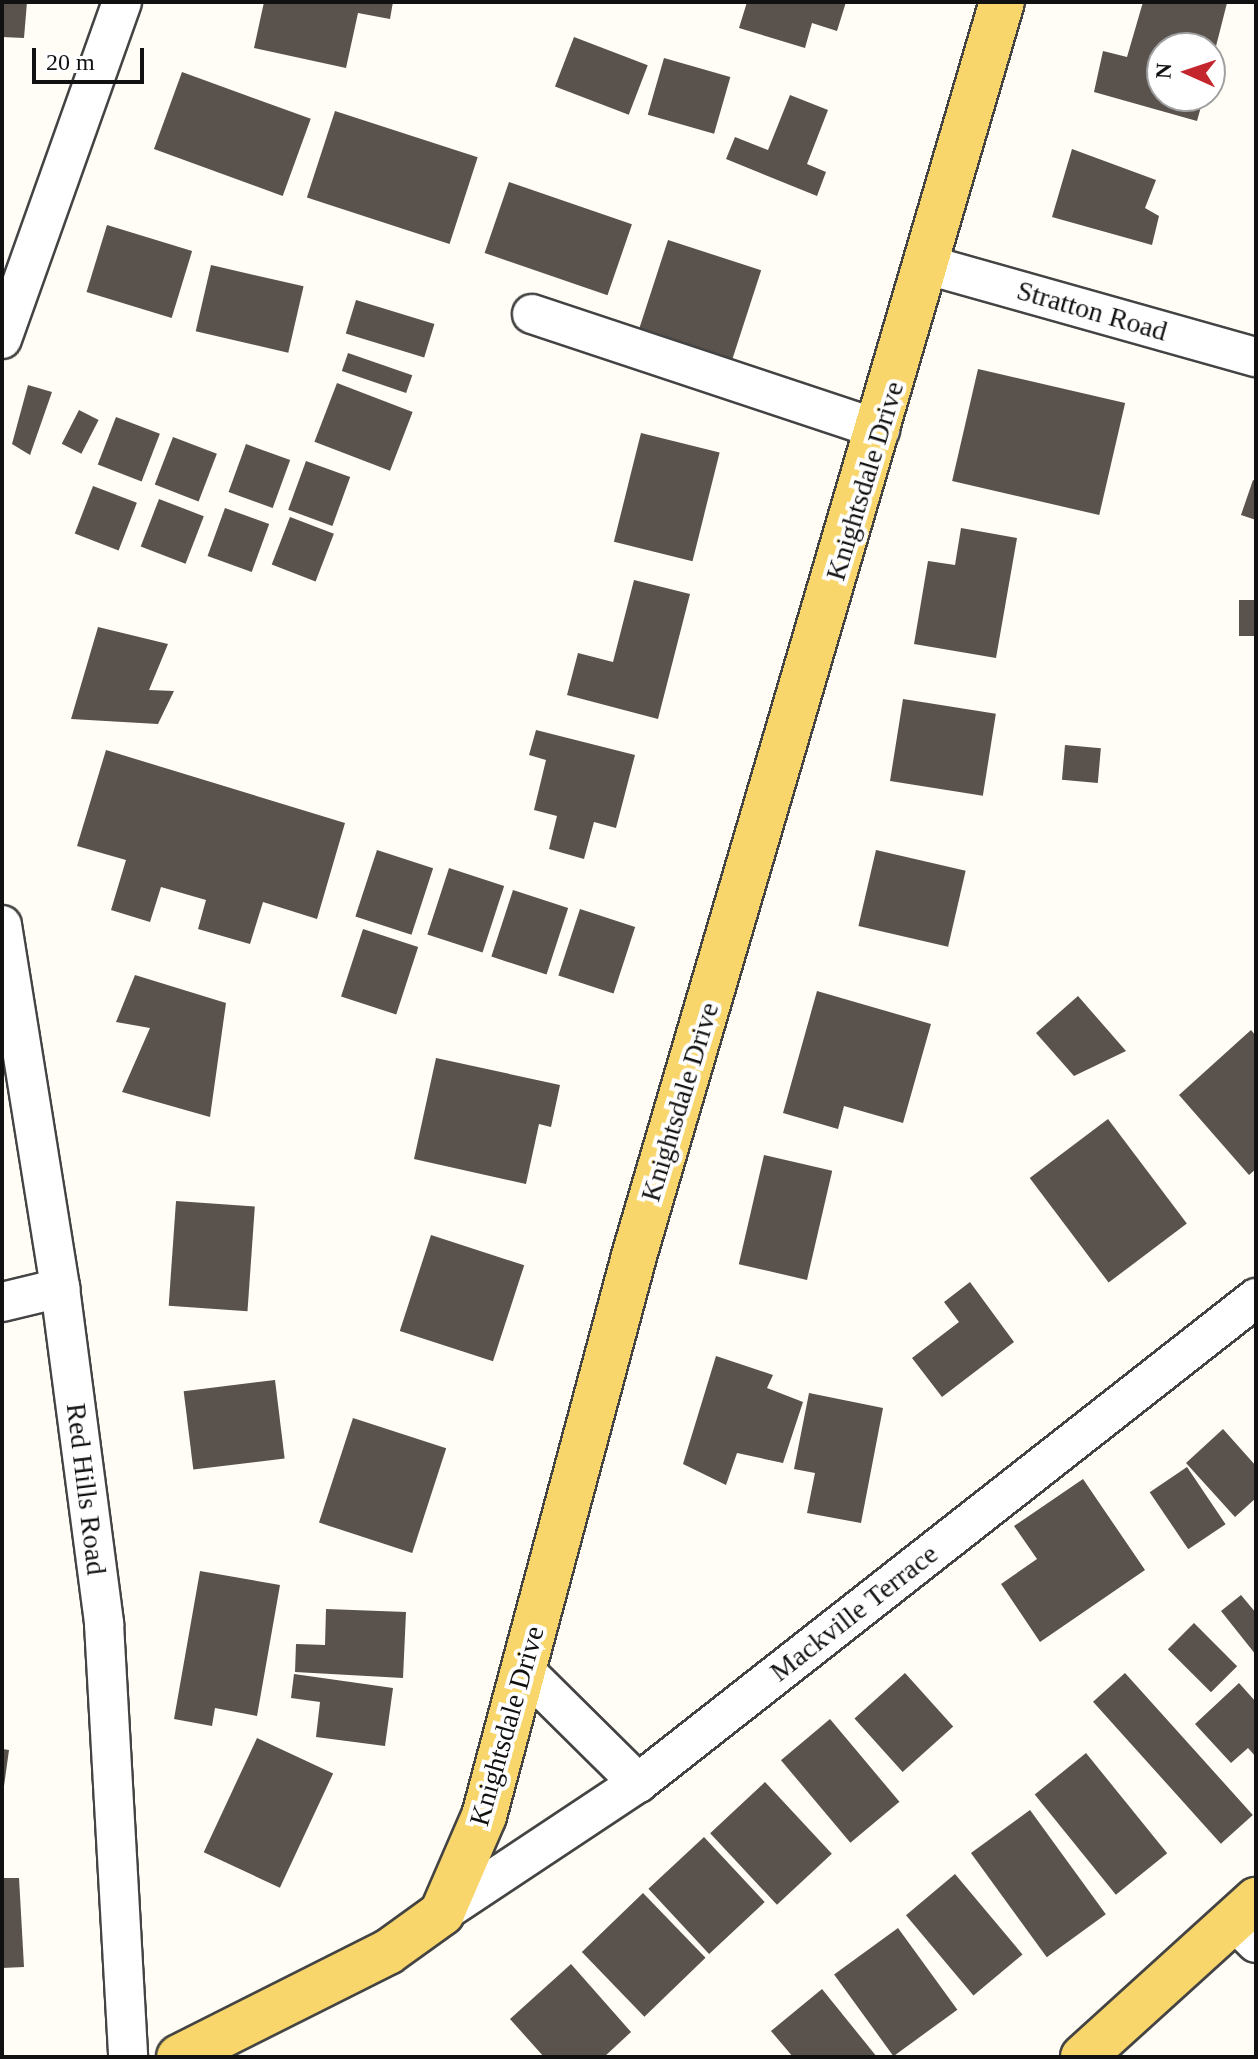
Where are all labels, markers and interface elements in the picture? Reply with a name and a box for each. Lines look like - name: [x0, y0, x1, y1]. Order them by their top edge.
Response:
- scale bar: [36, 32, 148, 82]
- north arrow: [1146, 32, 1226, 112]
- text: 20 m: [46, 49, 95, 75]
- text: N: [1151, 62, 1176, 79]
- street label: Stratton Road: [1013, 274, 1171, 348]
- street label: Knightsdale Drive: [819, 378, 911, 584]
- street label: Knightsdale Drive: [634, 999, 726, 1205]
- street label: Red Hills Road: [59, 1401, 113, 1577]
- street label: Mackville Terrace: [763, 1537, 945, 1689]
- street label: Knightsdale Drive: [462, 1622, 552, 1830]

